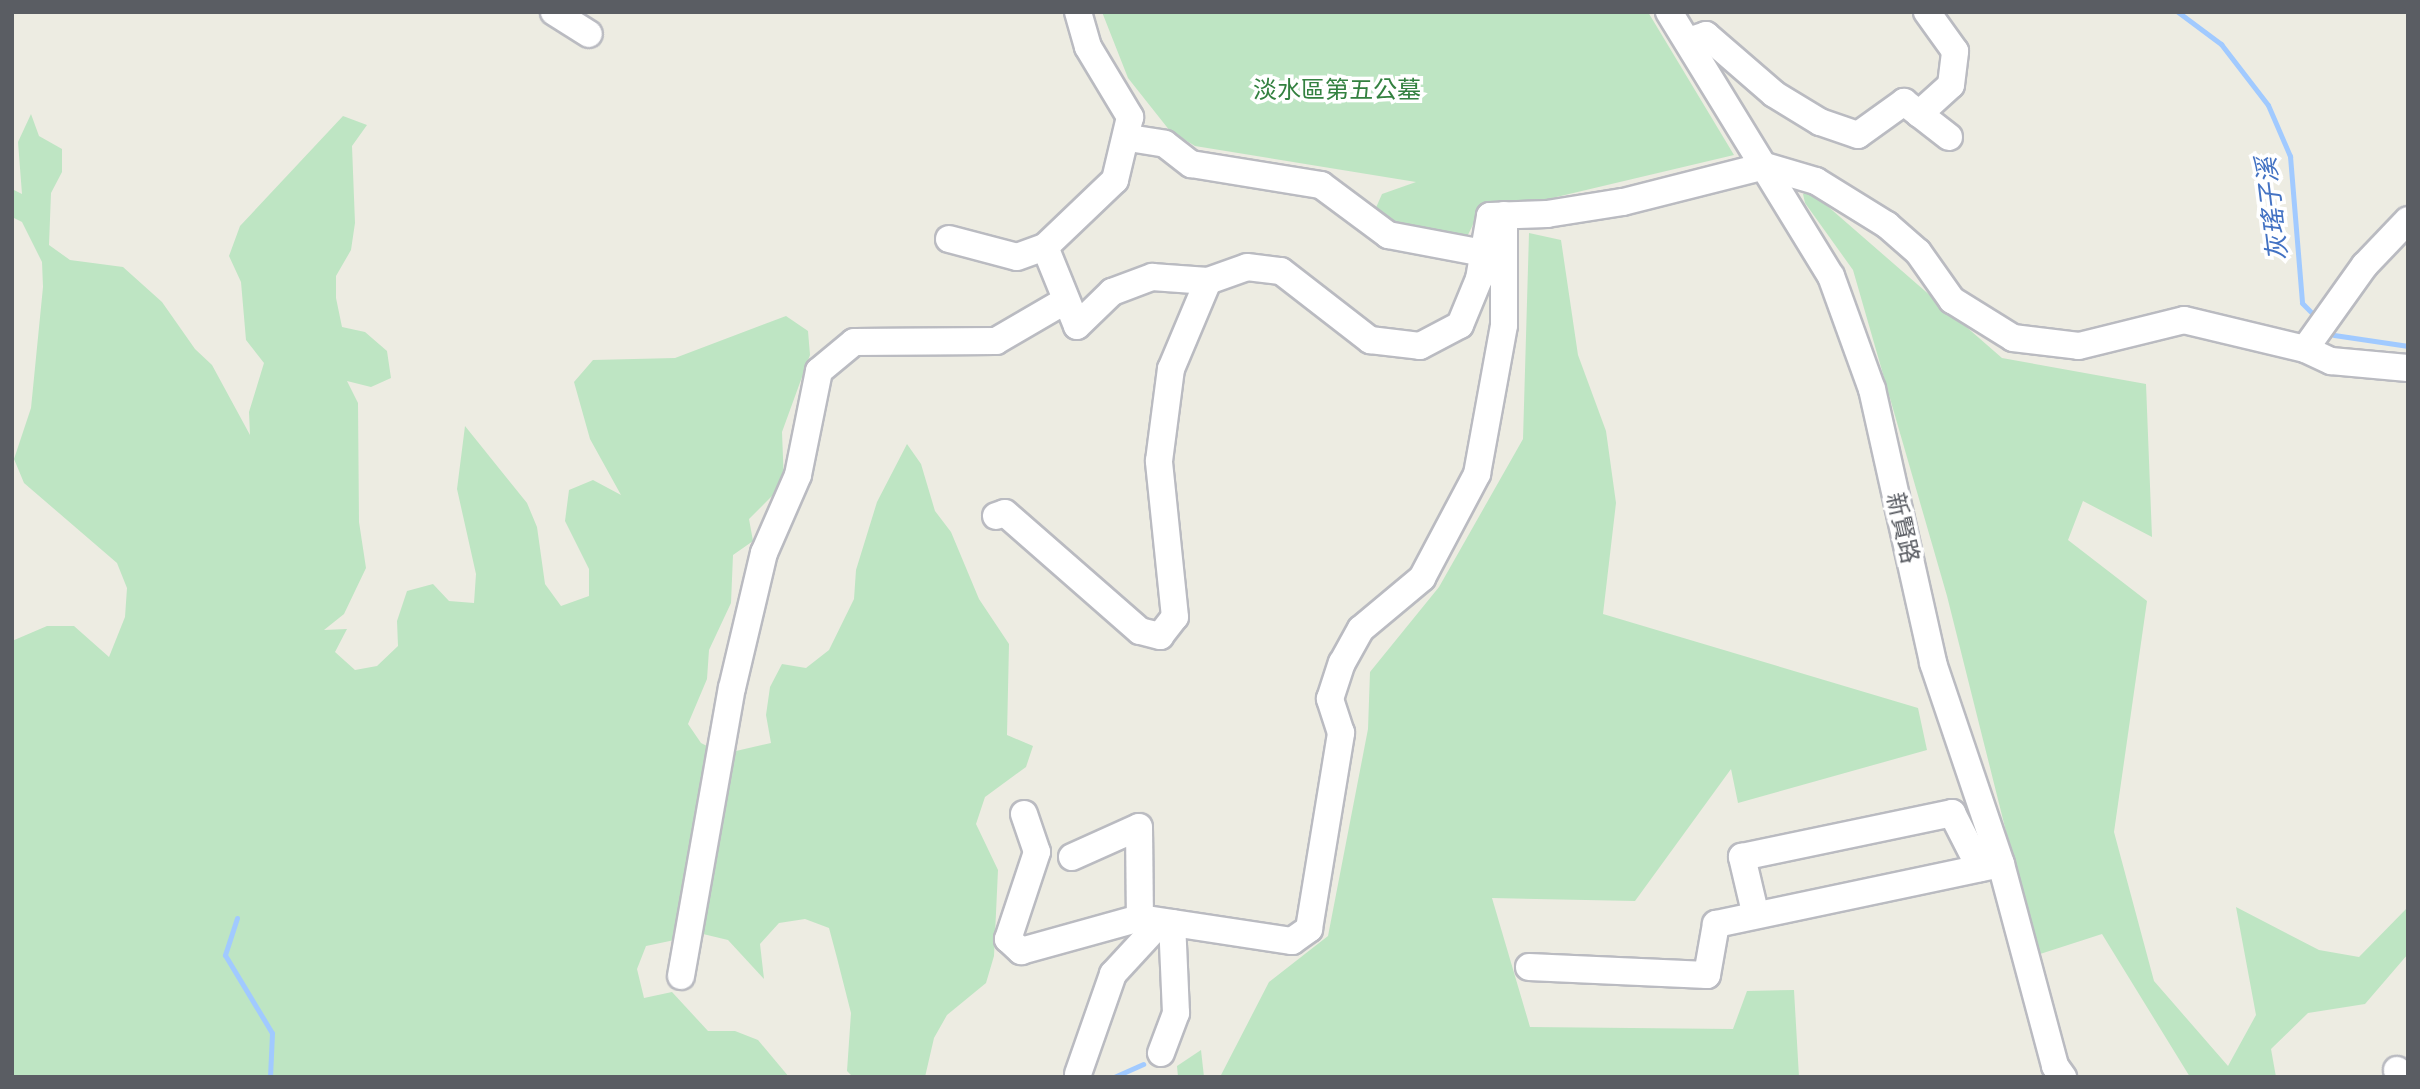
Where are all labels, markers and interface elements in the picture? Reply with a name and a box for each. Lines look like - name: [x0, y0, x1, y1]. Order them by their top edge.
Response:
- park label: 淡水區第五公墓: [1253, 76, 1421, 104]
- water label: 灰瑤子溪: [2251, 155, 2295, 263]
- street label: 新賢路: [1881, 490, 1925, 566]

